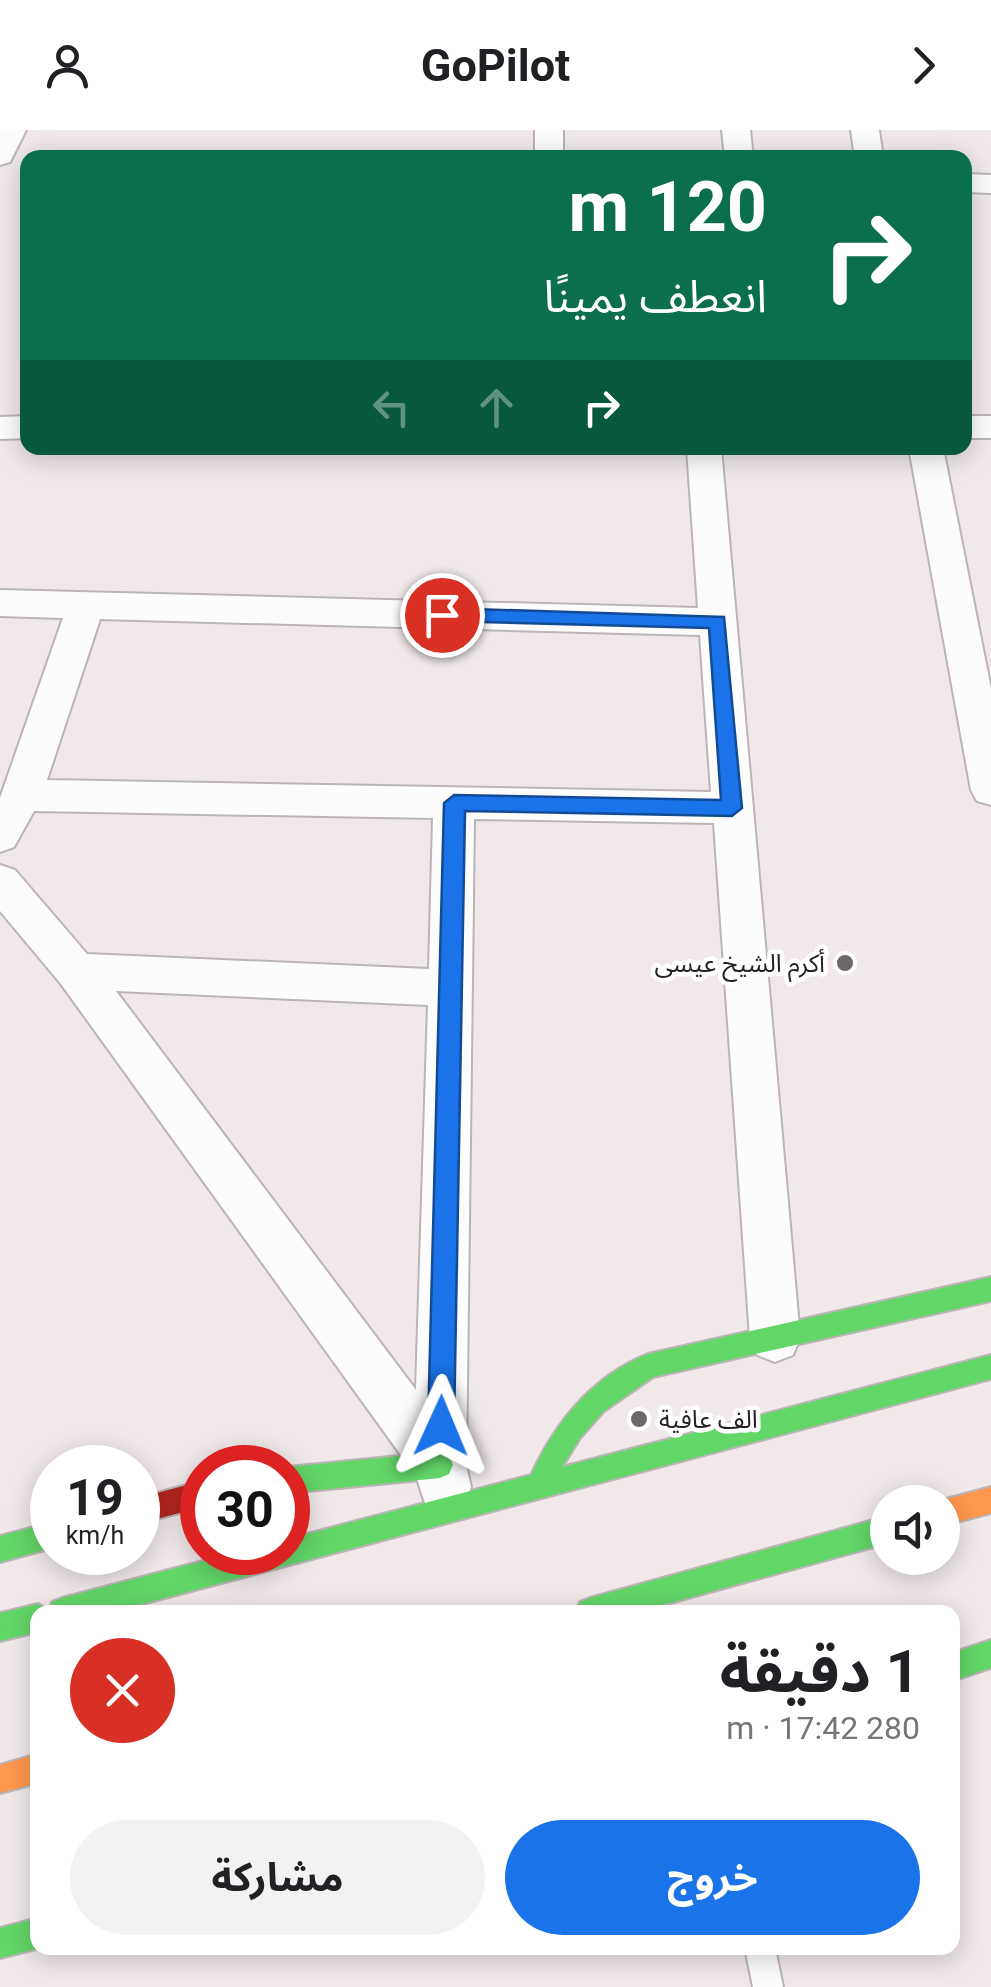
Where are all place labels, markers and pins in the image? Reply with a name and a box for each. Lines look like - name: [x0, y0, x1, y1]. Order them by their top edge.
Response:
- pin: [400, 573, 485, 658]
- place label: أكرم الشيخ عيسى: [655, 948, 825, 983]
- marker: أكرم الشيخ عيسى: [834, 952, 856, 974]
- place label: الف عافية: [659, 1405, 758, 1434]
- marker: الف عافية: [628, 1408, 650, 1430]

